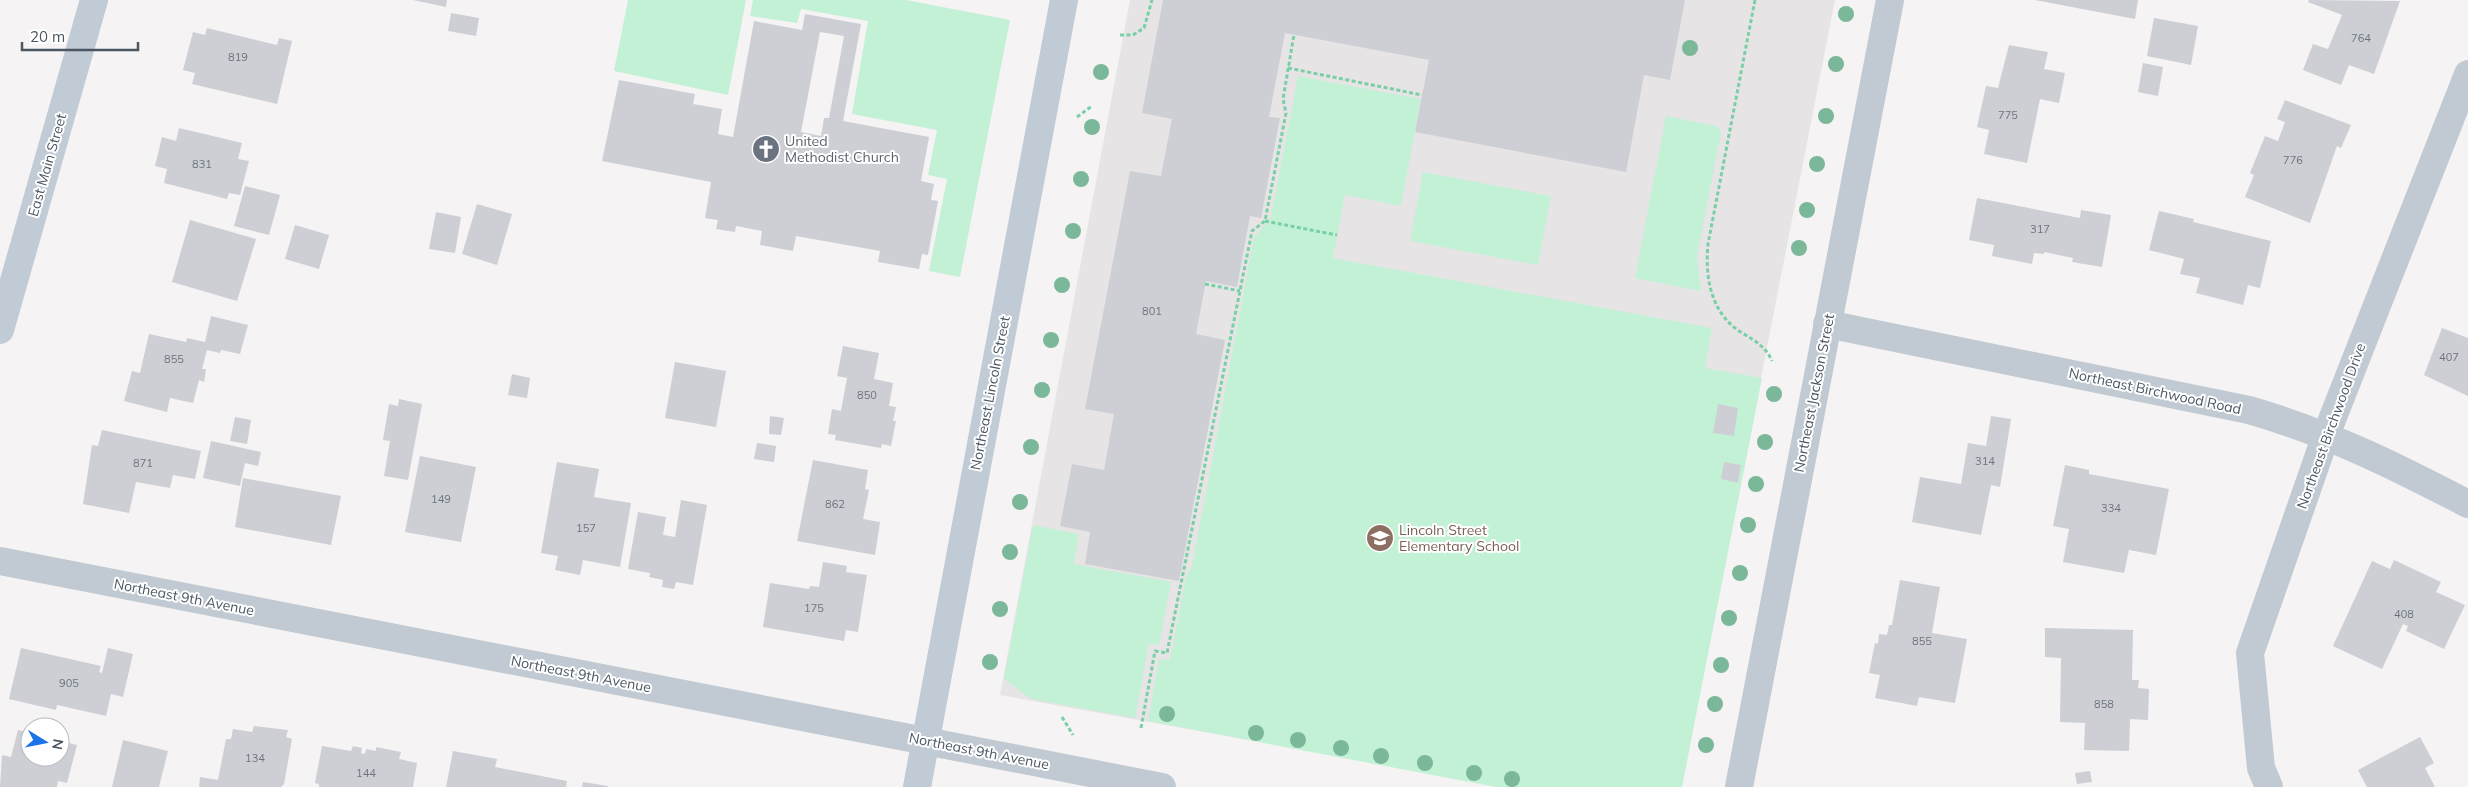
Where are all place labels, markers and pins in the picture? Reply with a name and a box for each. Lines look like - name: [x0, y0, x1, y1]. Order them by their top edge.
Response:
- place label: United Methodist Church: [785, 132, 899, 166]
- church icon: United Methodist Church: [751, 134, 781, 164]
- place label: Lincoln Street Elementary School: [1399, 521, 1519, 555]
- school or university icon: Lincoln Street Elementary School: [1365, 523, 1395, 553]

